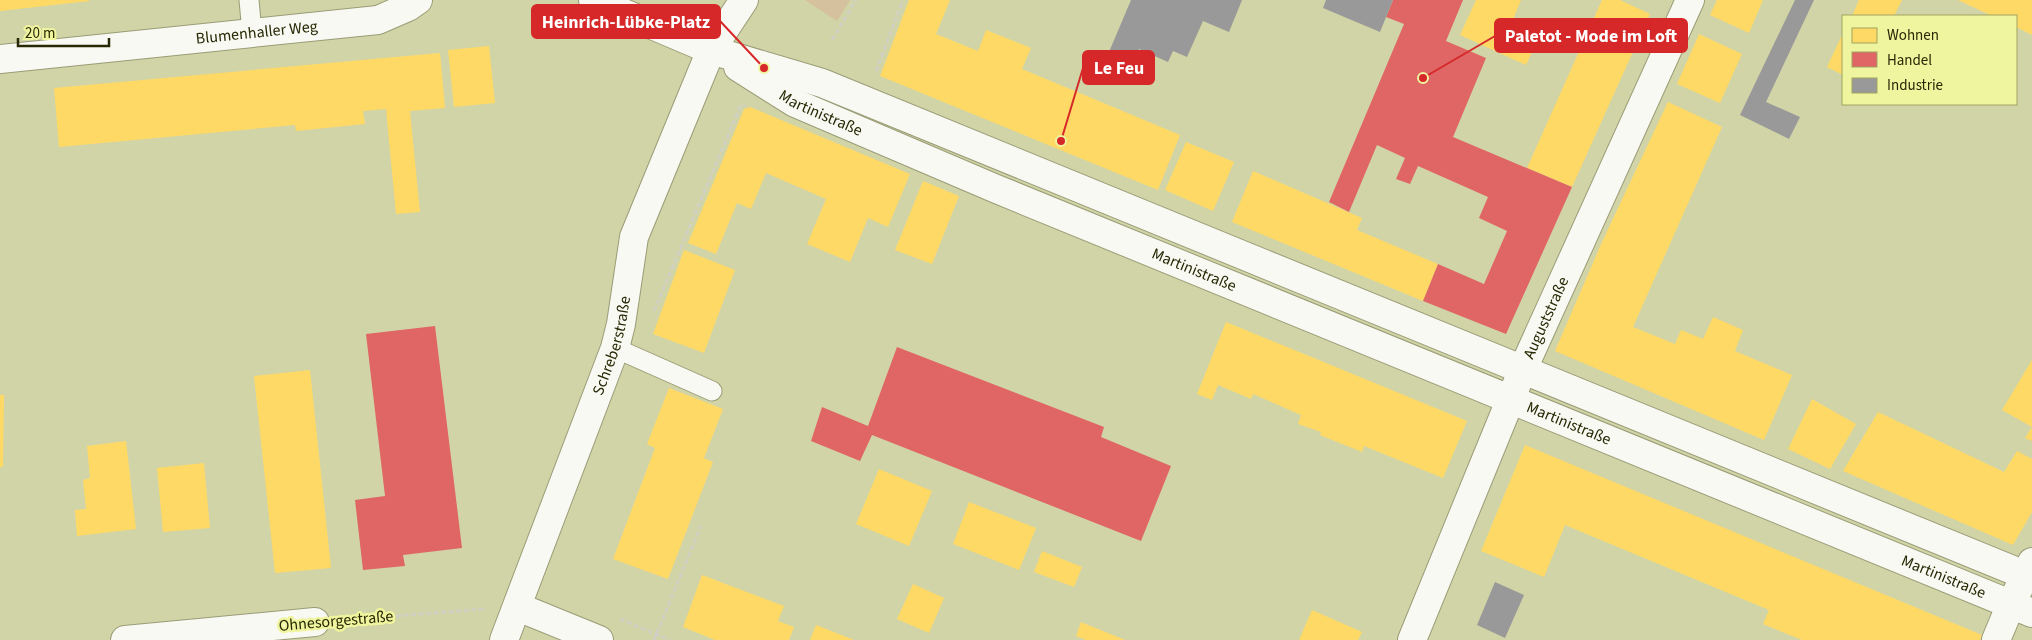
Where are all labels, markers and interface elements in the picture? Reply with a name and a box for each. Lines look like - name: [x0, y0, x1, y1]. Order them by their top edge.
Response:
- callout: Heinrich-Lübke-Platz: [532, 5, 720, 38]
- text: Heinrich-Lübke-Platz: [542, 10, 710, 35]
- scale bar: [18, 15, 109, 47]
- street label: Blumenhaller Weg: [195, 15, 319, 50]
- legend: [1842, 15, 2017, 105]
- callout: Paletot - Mode im Loft: [1495, 19, 1687, 52]
- text: 20 m: [25, 23, 55, 44]
- text: Paletot - Mode im Loft: [1505, 24, 1678, 49]
- text: Wohnen: [1887, 25, 1939, 46]
- text: Handel: [1887, 50, 1932, 71]
- callout: Le Feu: [1083, 51, 1154, 84]
- text: Le Feu: [1094, 56, 1144, 81]
- text: Industrie: [1887, 75, 1943, 96]
- street label: Martinistraße: [775, 85, 866, 142]
- street label: Martinistraße: [1148, 243, 1240, 297]
- street label: Auguststraße: [1518, 273, 1574, 362]
- street label: Schreberstraße: [587, 295, 636, 398]
- street label: Martinistraße: [1523, 396, 1615, 451]
- street label: Martinistraße: [1898, 550, 1989, 604]
- street label: Ohnesorgestraße: [278, 605, 394, 637]

